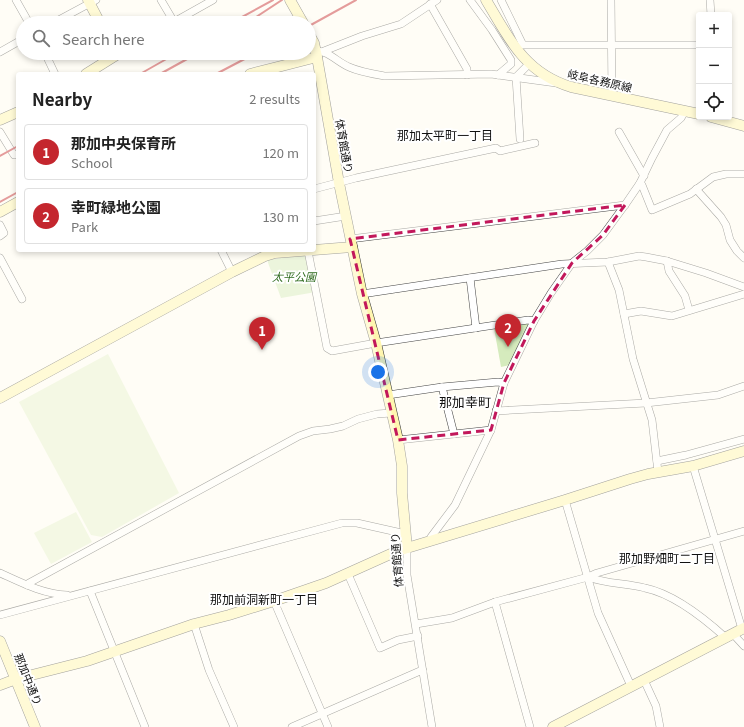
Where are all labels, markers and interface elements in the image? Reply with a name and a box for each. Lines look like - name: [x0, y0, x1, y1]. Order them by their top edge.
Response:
- map controls: [696, 12, 732, 120]
- button: +: [696, 12, 732, 48]
- search box: [16, 16, 316, 60]
- icon: search: [30, 27, 52, 49]
- text: Search here: [62, 28, 144, 49]
- button: −: [696, 48, 732, 84]
- street label: 岐阜各務原線: [566, 65, 634, 95]
- button: locate: [696, 84, 732, 120]
- text: Nearby: [32, 86, 92, 111]
- text: 2 results: [249, 89, 300, 108]
- street label: 体育館通り: [332, 118, 358, 174]
- district label: 那加太平町一丁目: [397, 126, 493, 143]
- text: 那加中央保育所: [71, 132, 176, 153]
- text: 1: [42, 143, 50, 162]
- text: 120 m: [262, 143, 299, 162]
- text: School: [71, 153, 113, 172]
- text: 幸町緑地公園: [71, 196, 161, 217]
- text: 2: [42, 207, 50, 226]
- text: 130 m: [262, 207, 299, 226]
- text: Park: [71, 217, 98, 236]
- park label: 太平公園: [272, 268, 318, 284]
- pin: 2: [495, 314, 521, 347]
- pin: 1: [249, 317, 275, 350]
- your location: [368, 362, 388, 382]
- district label: 那加幸町: [439, 392, 491, 411]
- street label: 体育館通り: [386, 532, 406, 588]
- district label: 那加野畑町二丁目: [619, 549, 715, 566]
- district label: 那加前洞新町一丁目: [210, 590, 318, 607]
- street label: 那加中通り: [11, 651, 47, 707]

